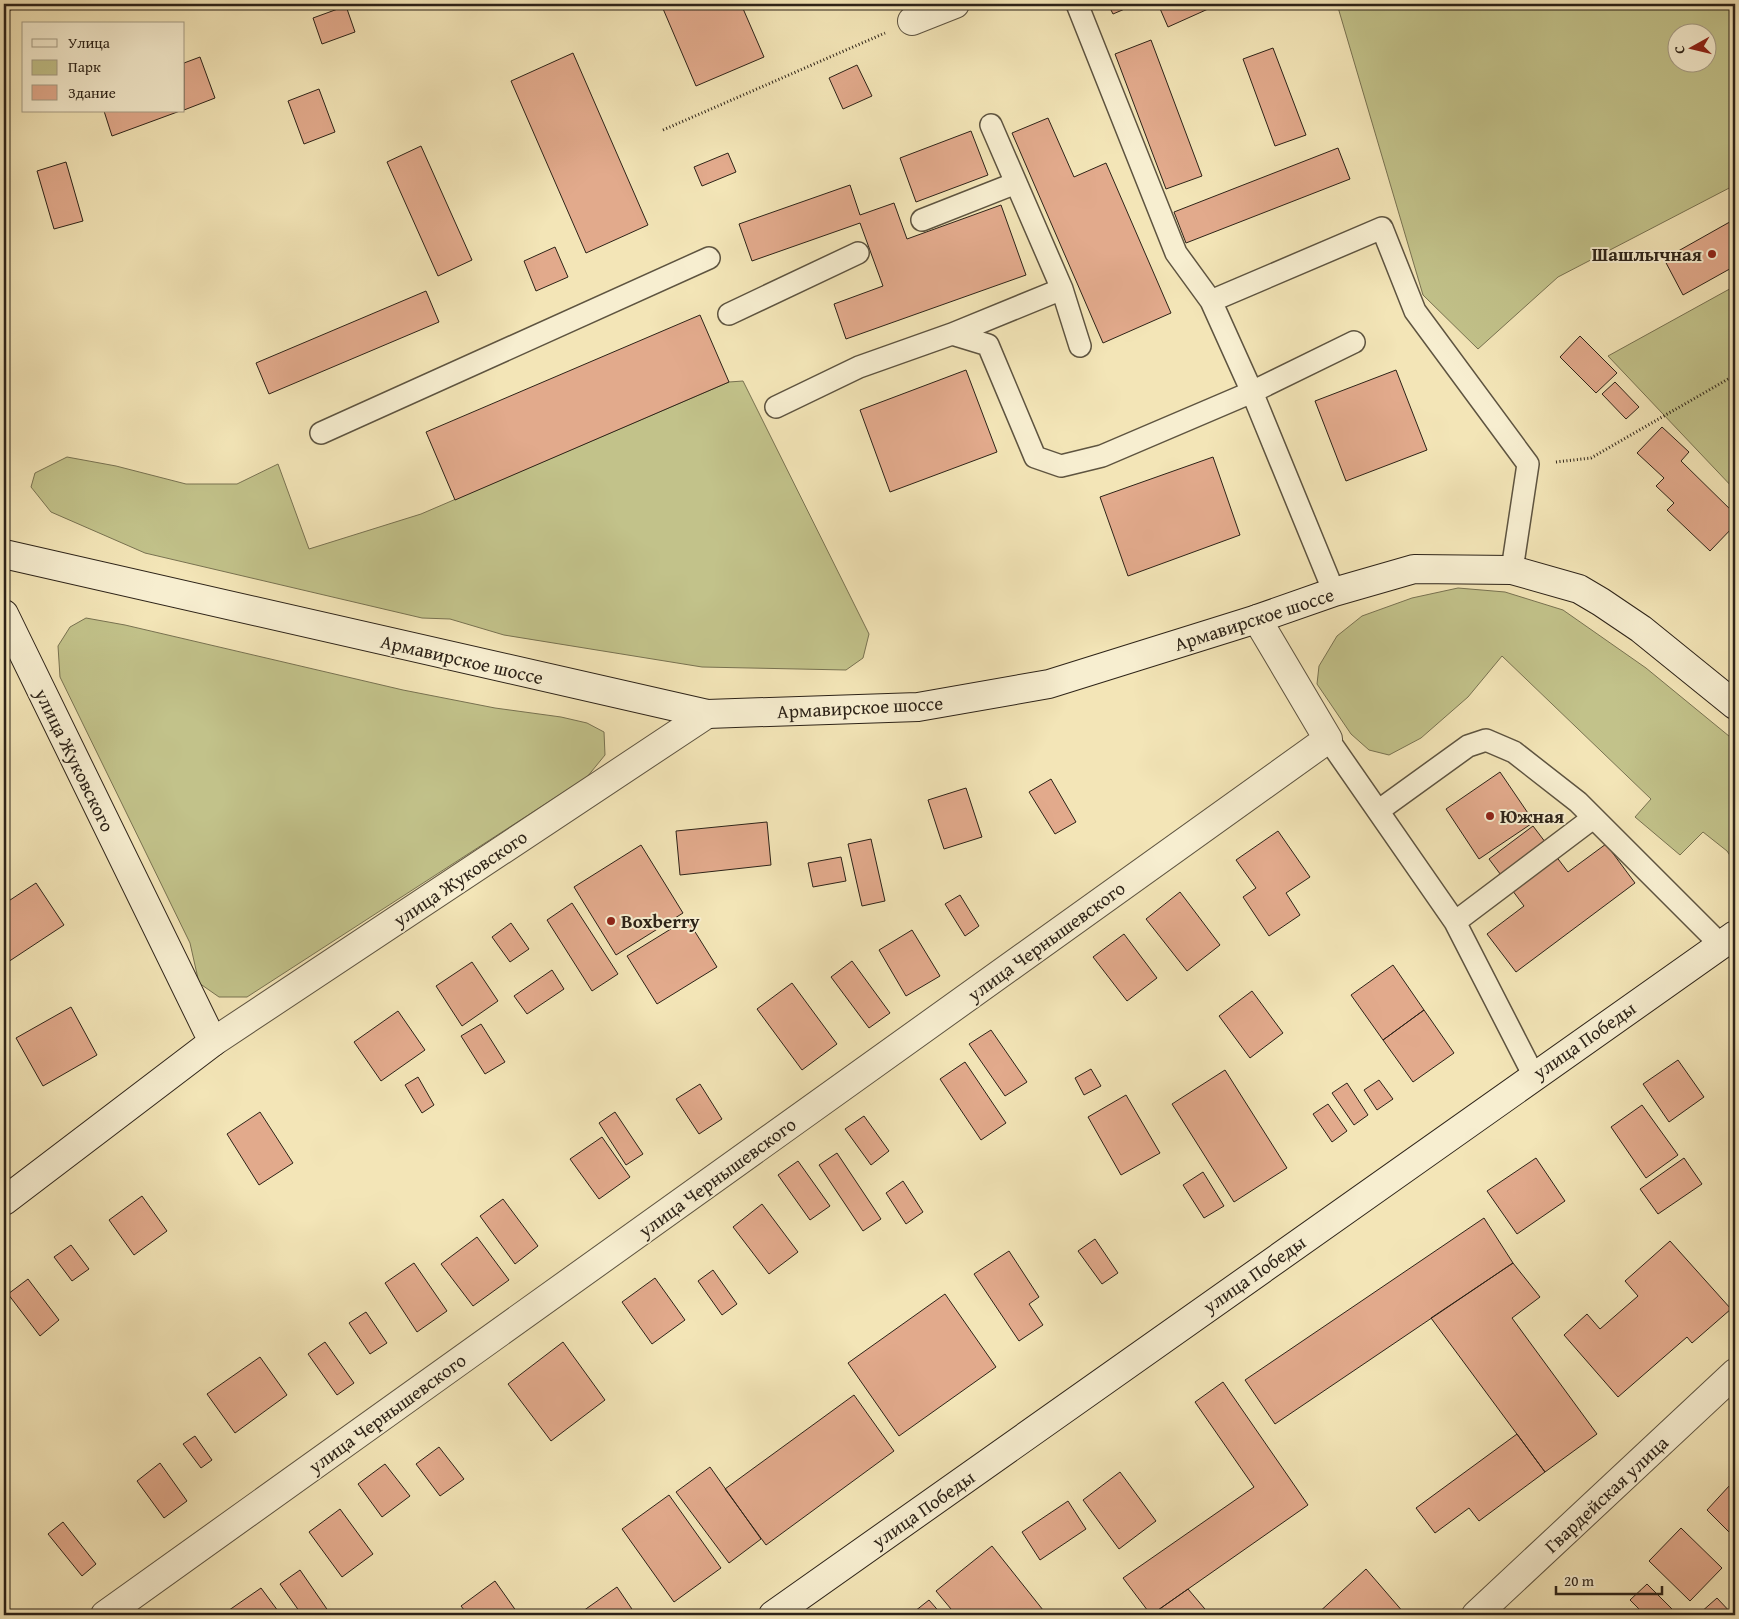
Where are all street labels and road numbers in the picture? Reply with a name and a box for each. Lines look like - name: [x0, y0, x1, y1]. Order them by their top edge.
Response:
- street label: Армавирское шоссе: [1171, 580, 1337, 658]
- street label: Армавирское шоссе: [378, 627, 546, 691]
- street label: улица Жуковского: [28, 683, 122, 837]
- street label: Армавирское шоссе: [776, 689, 944, 725]
- street label: улица Жуковского: [386, 823, 533, 934]
- street label: улица Чернышевского: [961, 874, 1131, 1008]
- street label: улица Победы: [1526, 994, 1641, 1086]
- street label: улица Чернышевского: [632, 1110, 802, 1244]
- street label: улица Победы: [1196, 1228, 1311, 1320]
- street label: улица Чернышевского: [302, 1346, 472, 1480]
- street label: Гвардейская улица: [1538, 1429, 1674, 1559]
- street label: улица Победы: [865, 1463, 980, 1555]

